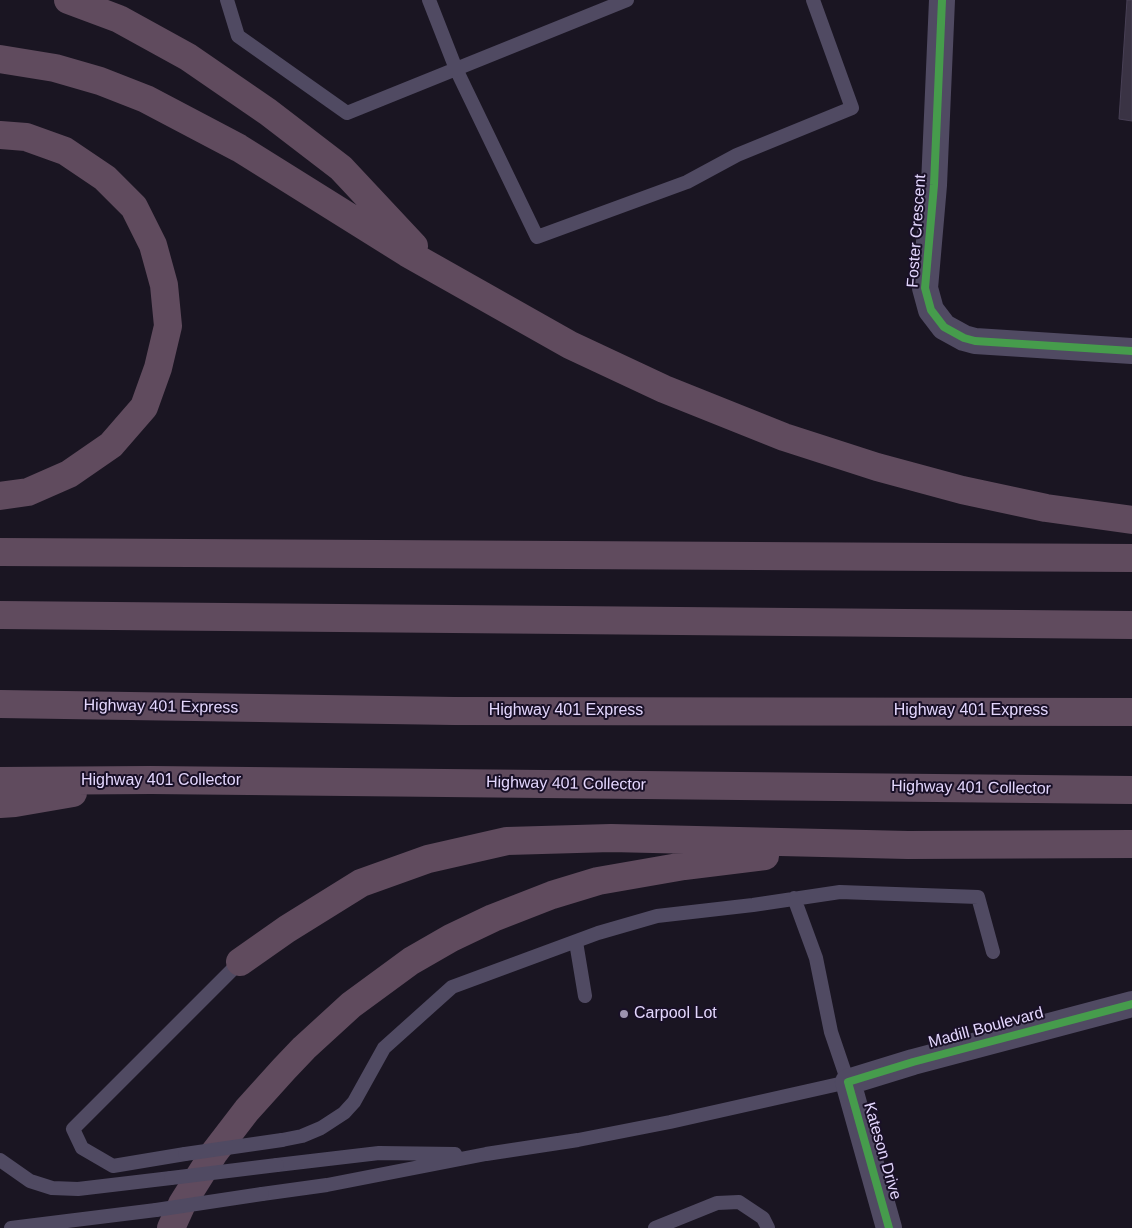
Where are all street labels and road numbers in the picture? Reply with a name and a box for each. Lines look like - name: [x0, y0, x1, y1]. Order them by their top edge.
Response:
- street label: Foster Crescent: [903, 174, 931, 288]
- street label: Highway 401 Express: [83, 696, 239, 718]
- street label: Highway 401 Express: [489, 701, 643, 721]
- street label: Highway 401 Express: [894, 701, 1048, 721]
- street label: Highway 401 Collector: [81, 771, 241, 791]
- street label: Highway 401 Collector: [486, 773, 646, 795]
- street label: Highway 401 Collector: [891, 777, 1051, 799]
- street label: Madill Boulevard: [926, 1003, 1046, 1053]
- street label: Kateson Drive: [859, 1100, 905, 1202]

